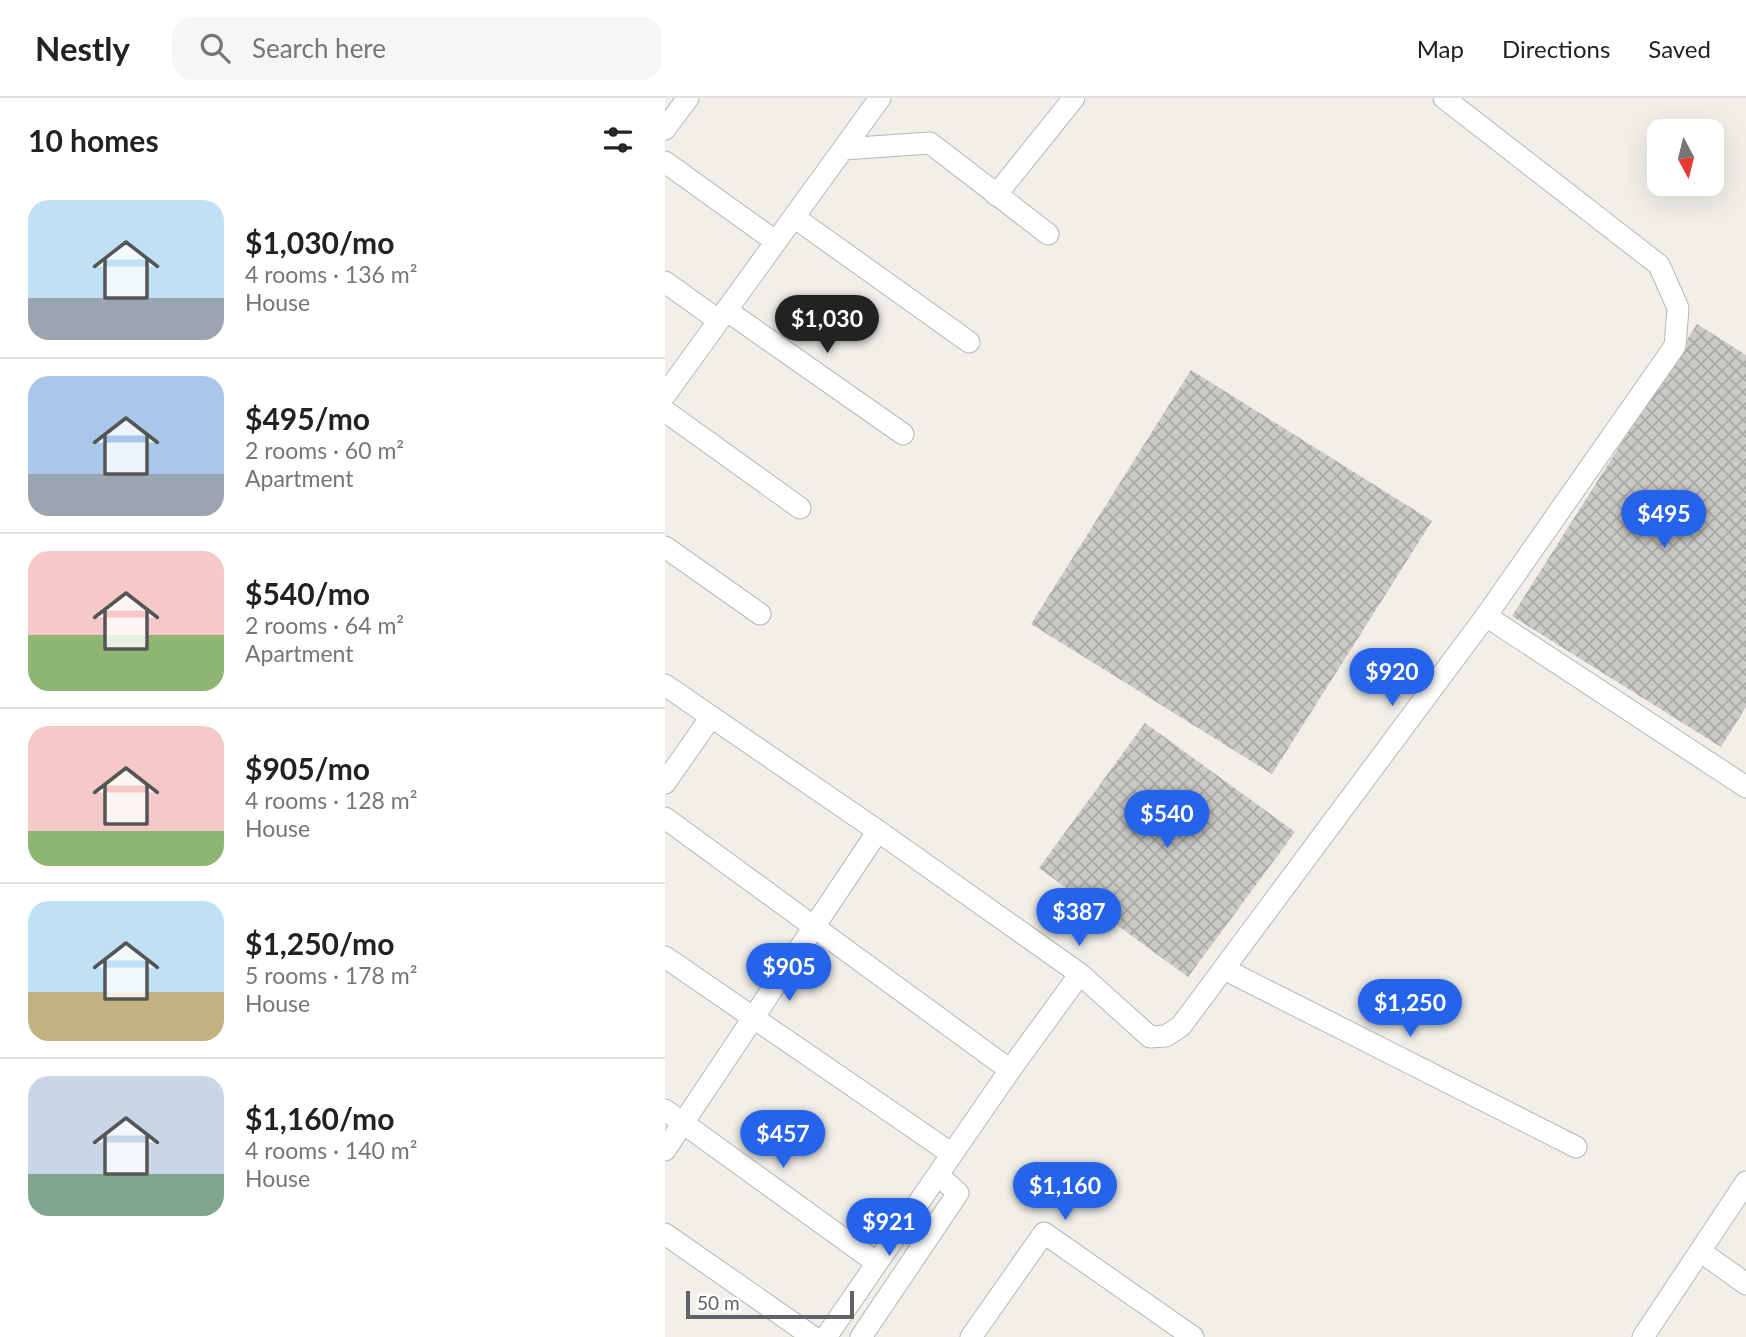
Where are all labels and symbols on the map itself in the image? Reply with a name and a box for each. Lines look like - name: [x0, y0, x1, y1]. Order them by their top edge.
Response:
- north arrow: [1647, 119, 1724, 196]
- pin: $1,030: [770, 296, 884, 355]
- pin: $495: [1623, 490, 1705, 550]
- pin: $920: [1351, 648, 1433, 708]
- pin: $540: [1126, 790, 1208, 850]
- pin: $387: [1038, 888, 1120, 948]
- pin: $905: [748, 944, 830, 1003]
- pin: $1,250: [1353, 979, 1467, 1039]
- pin: $457: [742, 1110, 824, 1170]
- pin: $1,160: [1008, 1162, 1122, 1222]
- pin: $921: [848, 1198, 930, 1258]
- scale bar: [686, 1288, 854, 1320]

